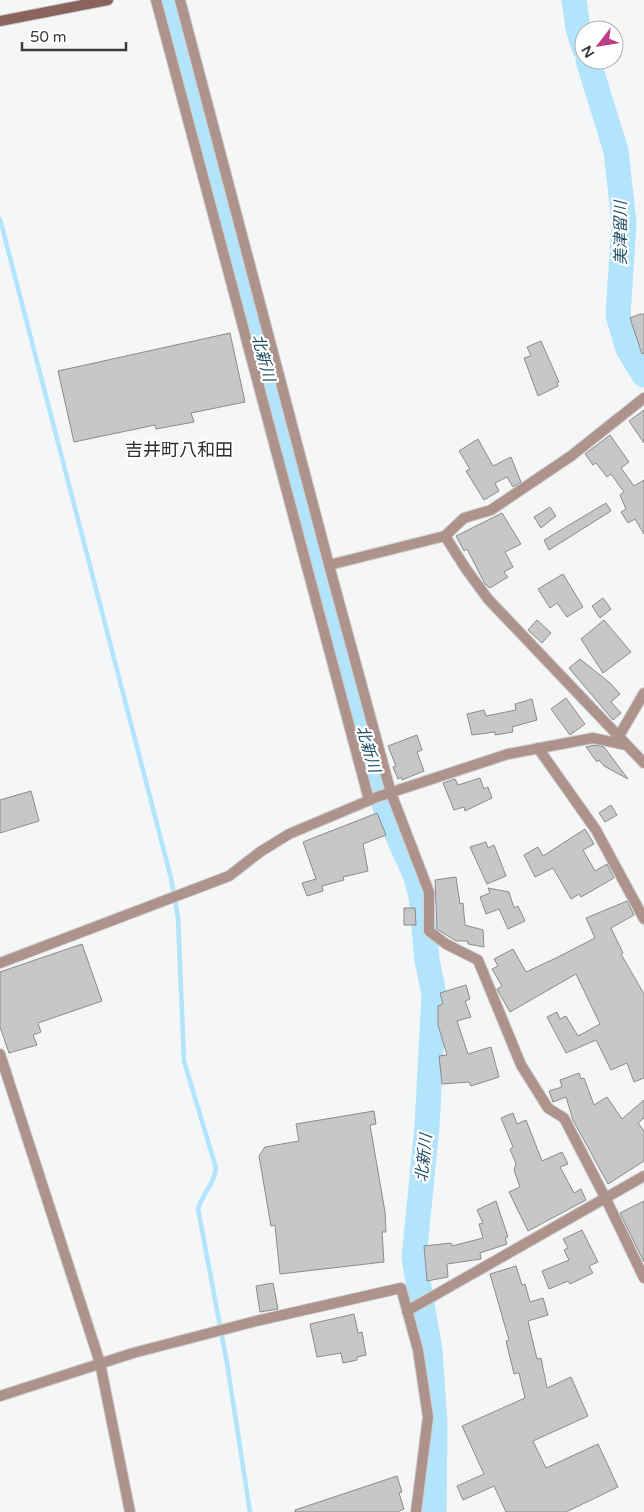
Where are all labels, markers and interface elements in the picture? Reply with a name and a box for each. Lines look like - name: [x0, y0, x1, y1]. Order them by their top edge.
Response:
- scale bar: [22, 20, 126, 52]
- north arrow: [574, 20, 624, 70]
- text: 50 m: [30, 28, 67, 46]
- text: N: [578, 42, 598, 61]
- water label: 美津留川: [611, 199, 631, 265]
- water label: 北新川: [247, 332, 279, 386]
- district label: 吉井町八和田: [125, 439, 233, 461]
- water label: 北新川: [352, 723, 385, 777]
- water label: 北新川: [412, 1131, 437, 1183]

